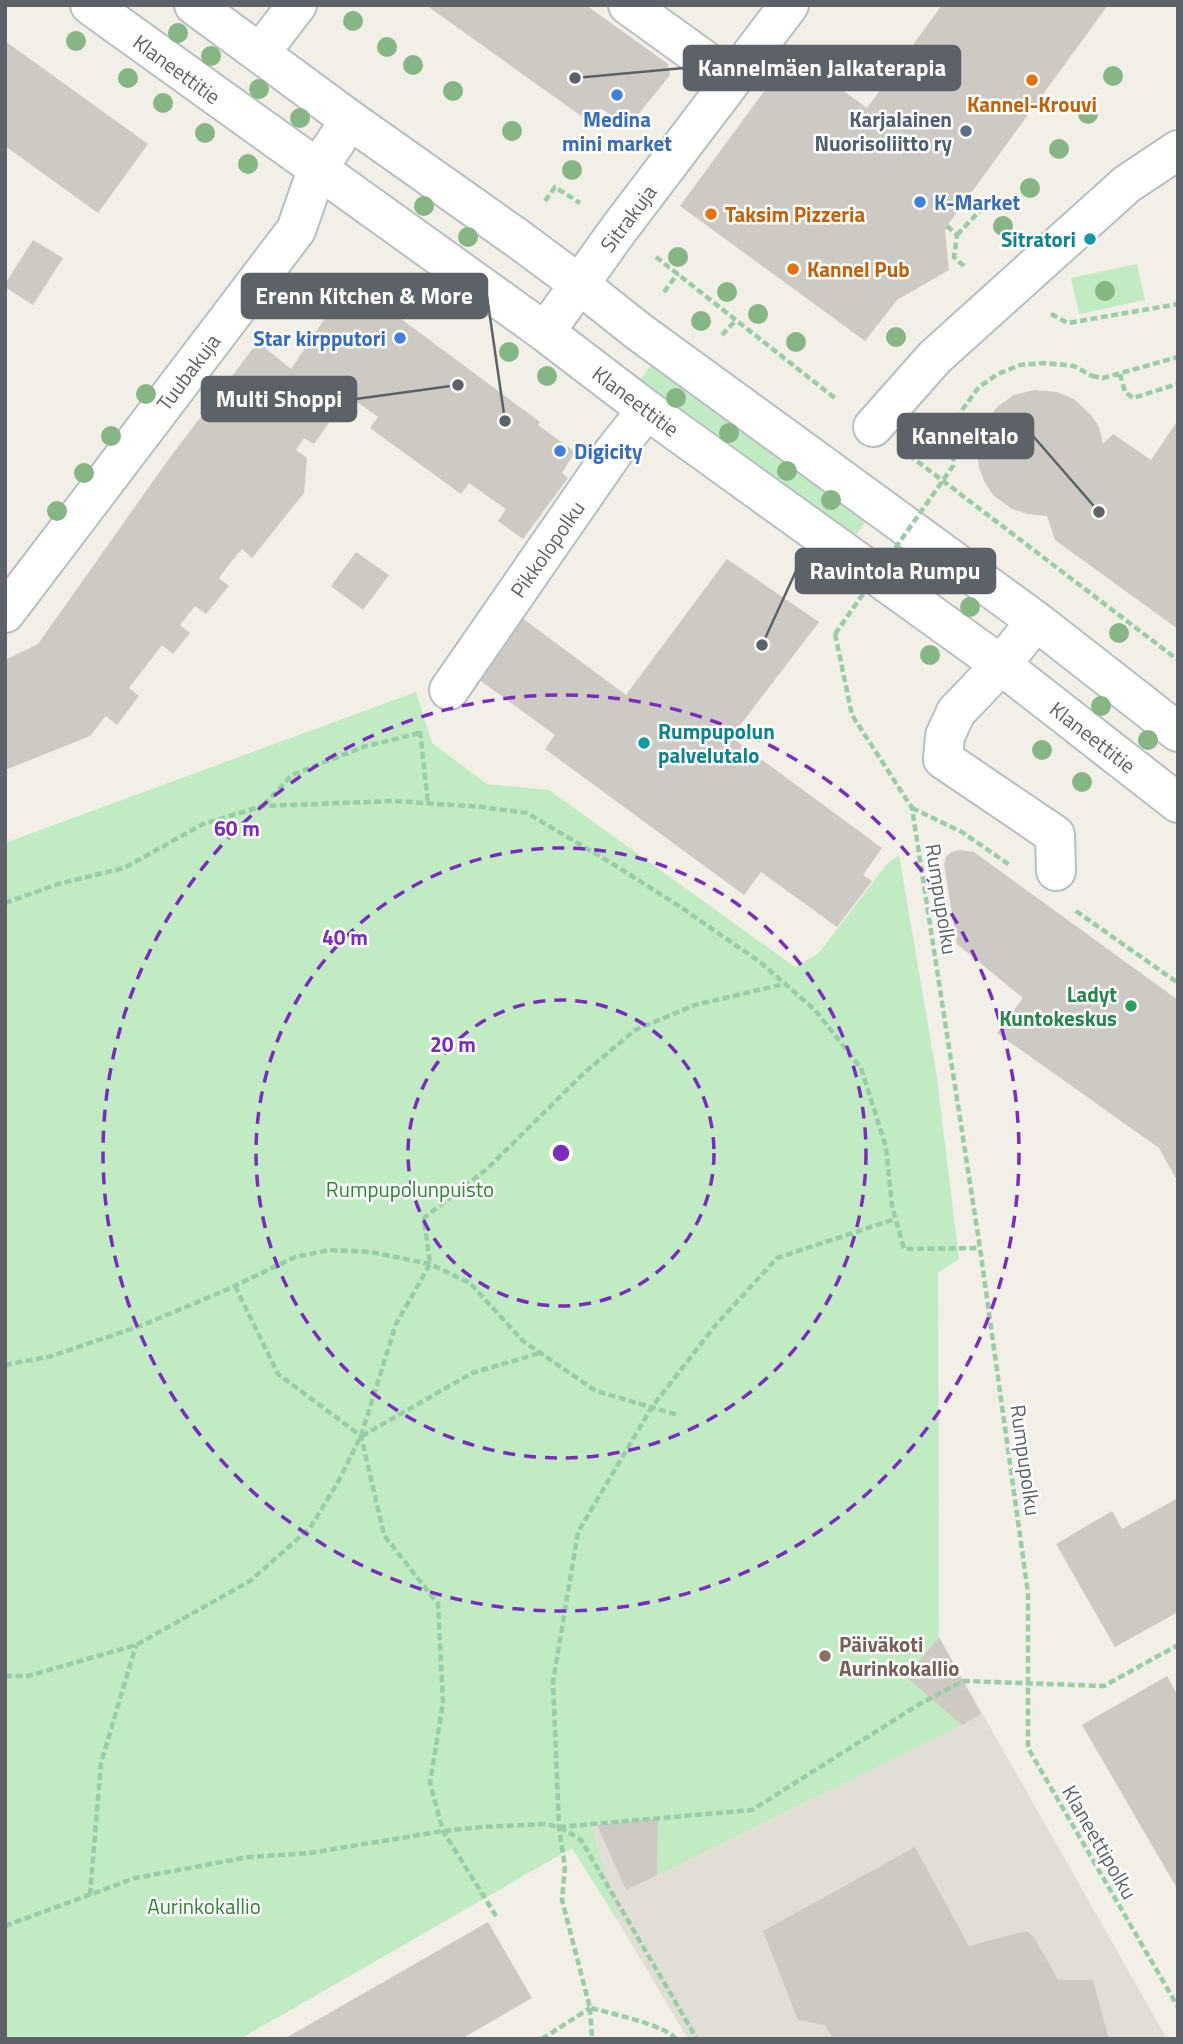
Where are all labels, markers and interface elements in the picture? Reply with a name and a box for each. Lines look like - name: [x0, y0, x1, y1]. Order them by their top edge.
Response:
- street label: Klaneettitie: [126, 26, 228, 112]
- callout: Kannelmäen Jalkaterapia: [684, 46, 960, 90]
- text: Kannelmäen Jalkaterapia: [698, 50, 946, 85]
- marker: Kannel-Krouvi: [1024, 72, 1040, 88]
- marker: Medina mini market: [609, 87, 625, 103]
- place label: Kannel-Krouvi: [967, 88, 1097, 120]
- place label: Medina mini market: [562, 103, 672, 159]
- place label: Karjalainen Nuorisoliitto ry: [814, 103, 952, 159]
- marker: Karjalainen Nuorisoliitto ry: [958, 123, 974, 139]
- street label: Sitrakuja: [592, 177, 664, 259]
- place label: K-Market: [934, 186, 1020, 218]
- marker: K-Market: [912, 194, 928, 210]
- place label: Taksim Pizzeria: [725, 198, 865, 230]
- marker: Taksim Pizzeria: [703, 206, 719, 222]
- place label: Sitratori: [1001, 223, 1076, 255]
- marker: Sitratori: [1082, 231, 1098, 247]
- place label: Kannel Pub: [807, 253, 910, 285]
- marker: Kannel Pub: [785, 261, 801, 277]
- callout: Erenn Kitchen & More: [242, 274, 487, 318]
- text: Erenn Kitchen & More: [255, 278, 473, 313]
- place label: Star kirpputori: [253, 322, 386, 354]
- street label: Tuubakuja: [148, 326, 228, 417]
- marker: Star kirpputori: [392, 330, 408, 346]
- street label: Klaneettitie: [586, 358, 686, 444]
- callout: Multi Shoppi: [202, 377, 356, 421]
- text: Multi Shoppi: [216, 381, 342, 416]
- callout: Kanneltalo: [898, 414, 1033, 458]
- text: Kanneltalo: [911, 418, 1019, 453]
- place label: Digicity: [574, 435, 643, 467]
- marker: Digicity: [552, 443, 568, 459]
- street label: Pikkolopolku: [502, 494, 592, 604]
- callout: Ravintola Rumpu: [796, 549, 995, 593]
- text: Ravintola Rumpu: [809, 553, 981, 588]
- street label: Klaneettitie: [1043, 693, 1143, 781]
- place label: Rumpupolun palvelutalo: [658, 715, 775, 771]
- marker: Rumpupolun palvelutalo: [636, 735, 652, 751]
- text: 60 m: [214, 812, 260, 844]
- street label: Rumpupolku: [917, 841, 967, 957]
- text: 40 m: [322, 921, 368, 953]
- place label: Ladyt Kuntokeskus: [999, 978, 1117, 1034]
- marker: Ladyt Kuntokeskus: [1123, 998, 1139, 1014]
- text: 20 m: [430, 1028, 476, 1060]
- centre of rings: [549, 1141, 573, 1165]
- park label: Rumpupolunpuisto: [326, 1173, 494, 1205]
- street label: Rumpupolku: [1002, 1402, 1050, 1518]
- place label: Päiväkoti Aurinkokallio: [839, 1628, 959, 1684]
- marker: Päiväkoti Aurinkokallio: [817, 1648, 833, 1664]
- street label: Klaneettipolku: [1054, 1779, 1146, 1905]
- park label: Aurinkokallio: [147, 1890, 261, 1922]

